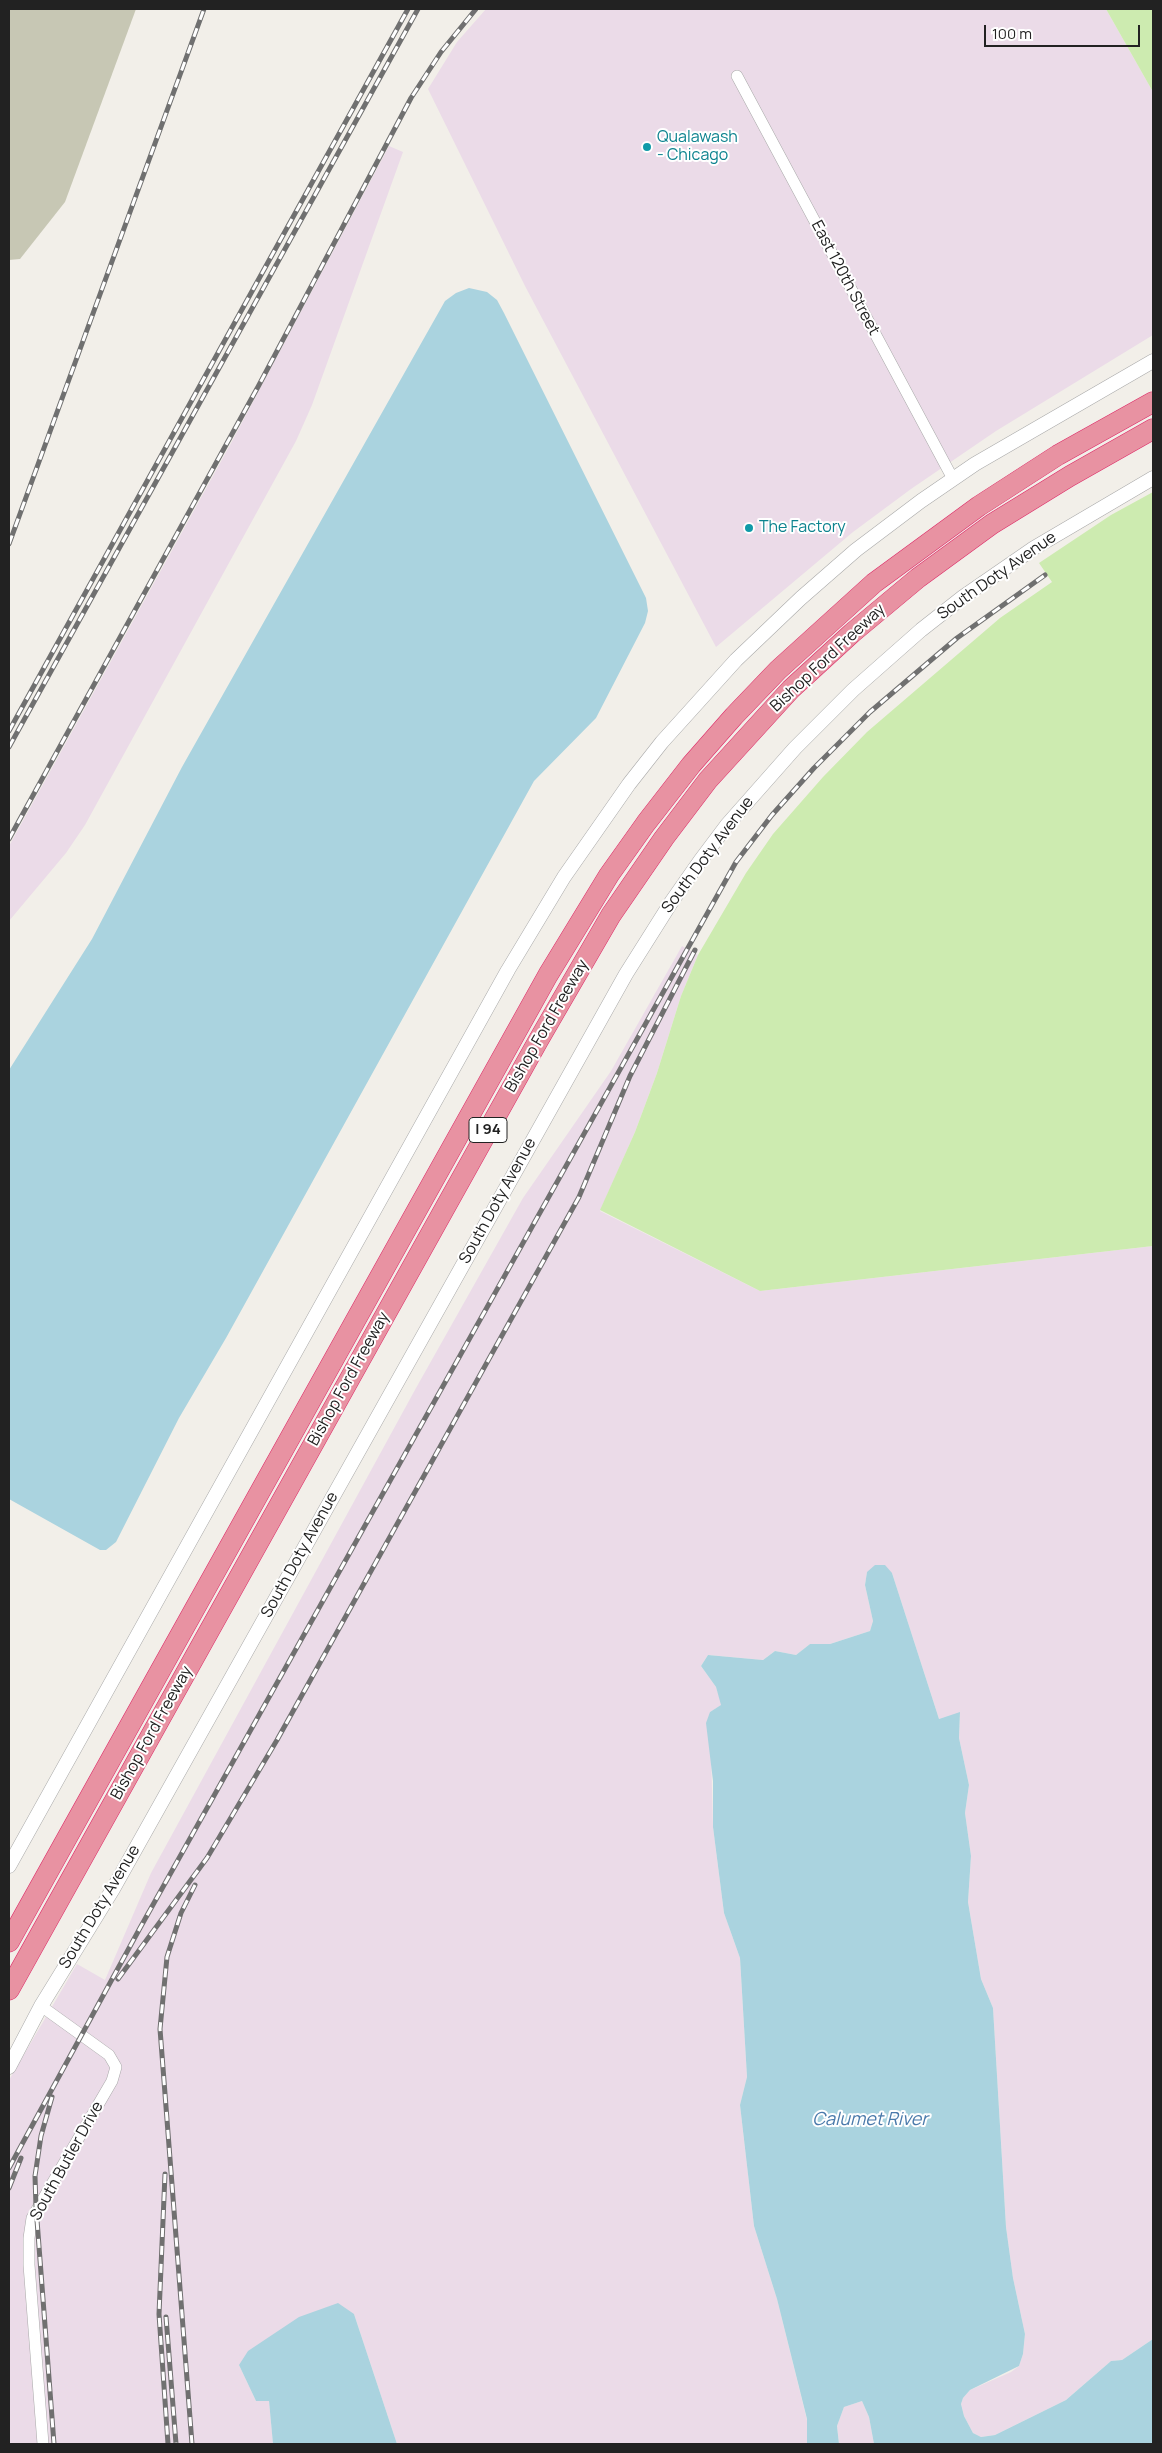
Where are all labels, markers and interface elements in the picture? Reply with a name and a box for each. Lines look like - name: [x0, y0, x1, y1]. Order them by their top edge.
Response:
- scale bar: [987, 15, 1143, 47]
- text: 100 m: [992, 23, 1032, 44]
- place label: Qualawash - Chicago: [657, 128, 738, 166]
- marker: Qualawash - Chicago: [641, 141, 653, 153]
- street label: East 120th Street: [807, 217, 883, 339]
- place label: The Factory: [759, 518, 846, 538]
- marker: The Factory: [743, 522, 755, 534]
- street label: South Doty Avenue: [934, 528, 1060, 624]
- street label: Bishop Ford Freeway: [767, 600, 889, 716]
- street label: South Doty Avenue: [658, 793, 758, 917]
- street label: Bishop Ford Freeway: [501, 956, 593, 1096]
- road number: I 94: [469, 1118, 507, 1142]
- street label: South Doty Avenue: [455, 1135, 541, 1267]
- street label: Bishop Ford Freeway: [304, 1309, 394, 1449]
- street label: South Doty Avenue: [257, 1489, 343, 1621]
- street label: Bishop Ford Freeway: [107, 1663, 197, 1803]
- street label: South Doty Avenue: [56, 1842, 144, 1972]
- street label: South Butler Drive: [26, 2098, 108, 2224]
- water label: Calumet River: [812, 2109, 928, 2131]

